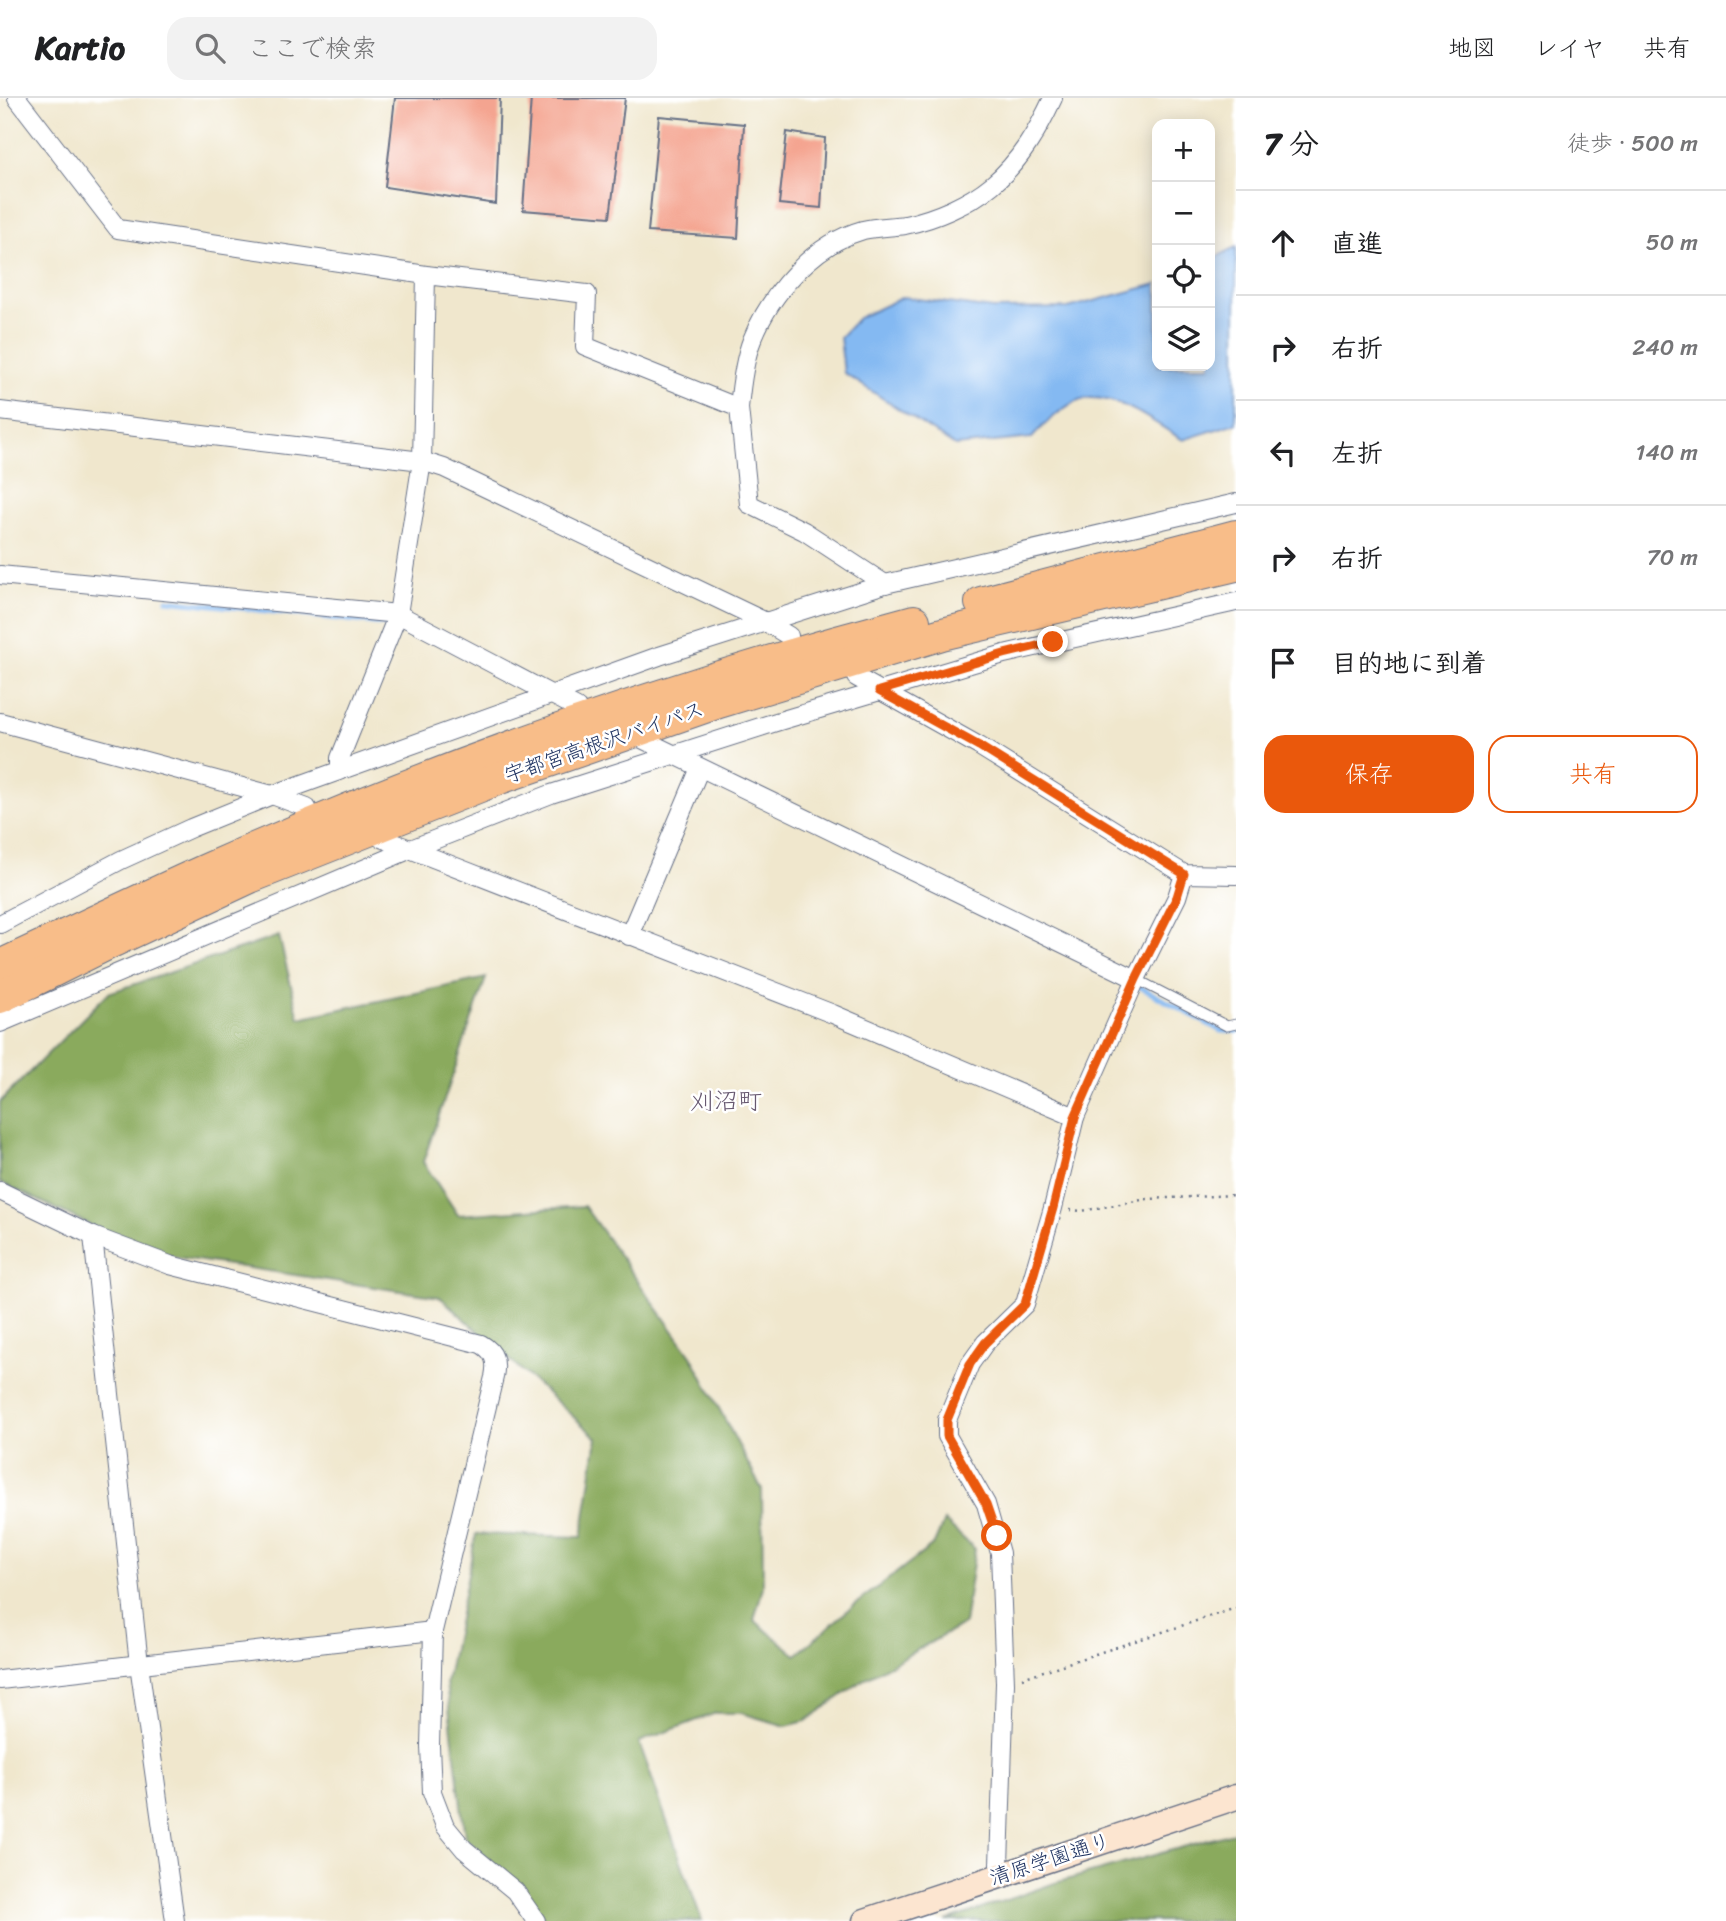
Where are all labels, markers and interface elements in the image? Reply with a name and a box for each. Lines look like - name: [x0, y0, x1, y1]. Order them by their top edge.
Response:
- search box: [167, 17, 657, 80]
- text: Kartio: [35, 19, 125, 77]
- text: ここで検索: [247, 25, 377, 71]
- text: 地図: [1448, 27, 1496, 69]
- text: レイヤ: [1534, 27, 1605, 69]
- text: 共有: [1643, 27, 1691, 69]
- icon: search: [191, 29, 229, 67]
- text: 7 分: [1264, 117, 1319, 171]
- map controls: [1152, 119, 1215, 371]
- button: +: [1152, 119, 1215, 182]
- text: 徒歩 · 500 m: [1567, 123, 1698, 164]
- button: −: [1152, 182, 1215, 245]
- text: 直進: [1331, 220, 1383, 266]
- text: 50 m: [1646, 222, 1698, 263]
- icon: ahead: [1264, 224, 1302, 262]
- button: locate: [1152, 245, 1215, 308]
- button: layers: [1152, 308, 1215, 371]
- text: 右折: [1331, 325, 1383, 371]
- text: 240 m: [1632, 327, 1698, 368]
- icon: right: [1264, 329, 1302, 367]
- text: 左折: [1331, 430, 1383, 476]
- text: 140 m: [1636, 432, 1698, 473]
- icon: left: [1264, 434, 1302, 472]
- text: 右折: [1331, 535, 1383, 581]
- text: 70 m: [1647, 537, 1698, 578]
- icon: right: [1264, 539, 1302, 577]
- route end: [1037, 626, 1068, 657]
- text: 目的地に到着: [1331, 640, 1487, 686]
- icon: arrive: [1264, 644, 1302, 682]
- street label: 宇都宮高根沢バイパス: [499, 690, 709, 794]
- button: 保存: [1264, 735, 1474, 813]
- button: 共有: [1488, 735, 1698, 813]
- district label: 刈沼町: [690, 1080, 762, 1122]
- route start: [981, 1520, 1012, 1551]
- street label: 清原学園通り: [984, 1821, 1116, 1897]

